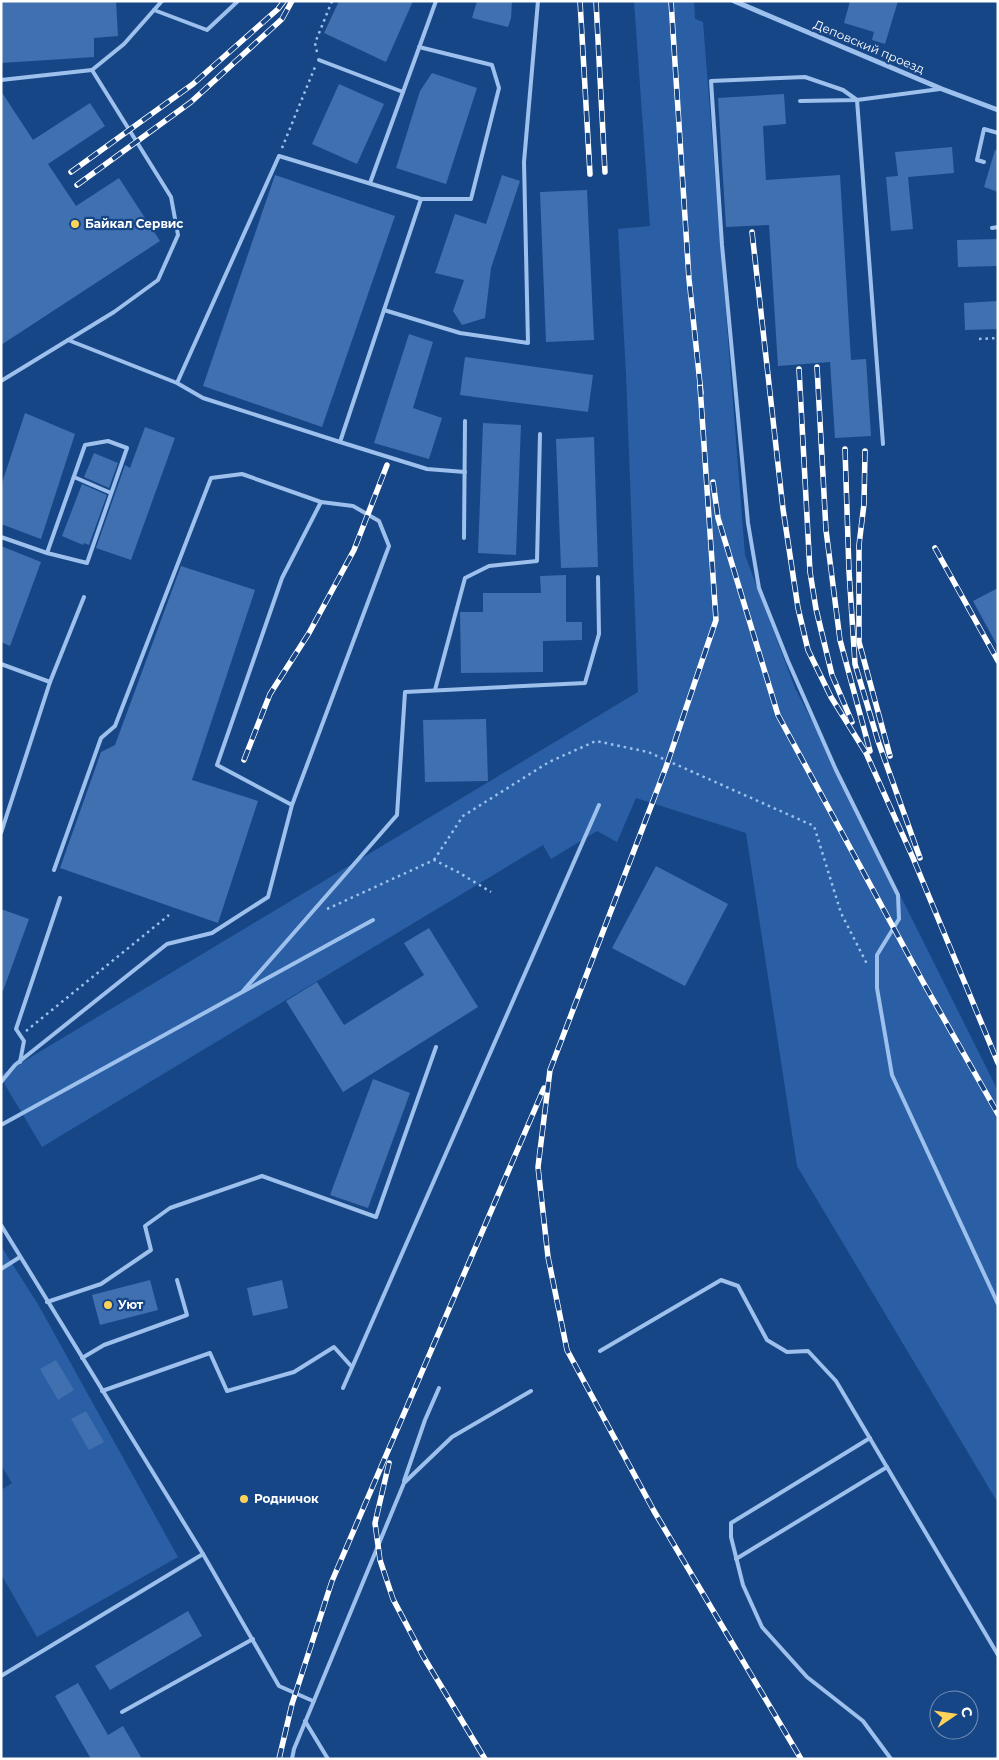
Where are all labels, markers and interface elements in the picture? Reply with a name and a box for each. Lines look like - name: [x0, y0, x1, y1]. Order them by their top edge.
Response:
- street label: Деповский проезд: [812, 16, 927, 77]
- place label: Байкал Сервис: [85, 216, 183, 231]
- marker: Байкал Сервис: [69, 218, 81, 230]
- place label: Уют: [118, 1297, 144, 1312]
- marker: Уют: [102, 1299, 114, 1311]
- place label: Родничок: [254, 1491, 319, 1506]
- marker: Родничок: [238, 1493, 250, 1505]
- north arrow: [929, 1690, 979, 1740]
- text: С: [957, 1705, 977, 1719]

